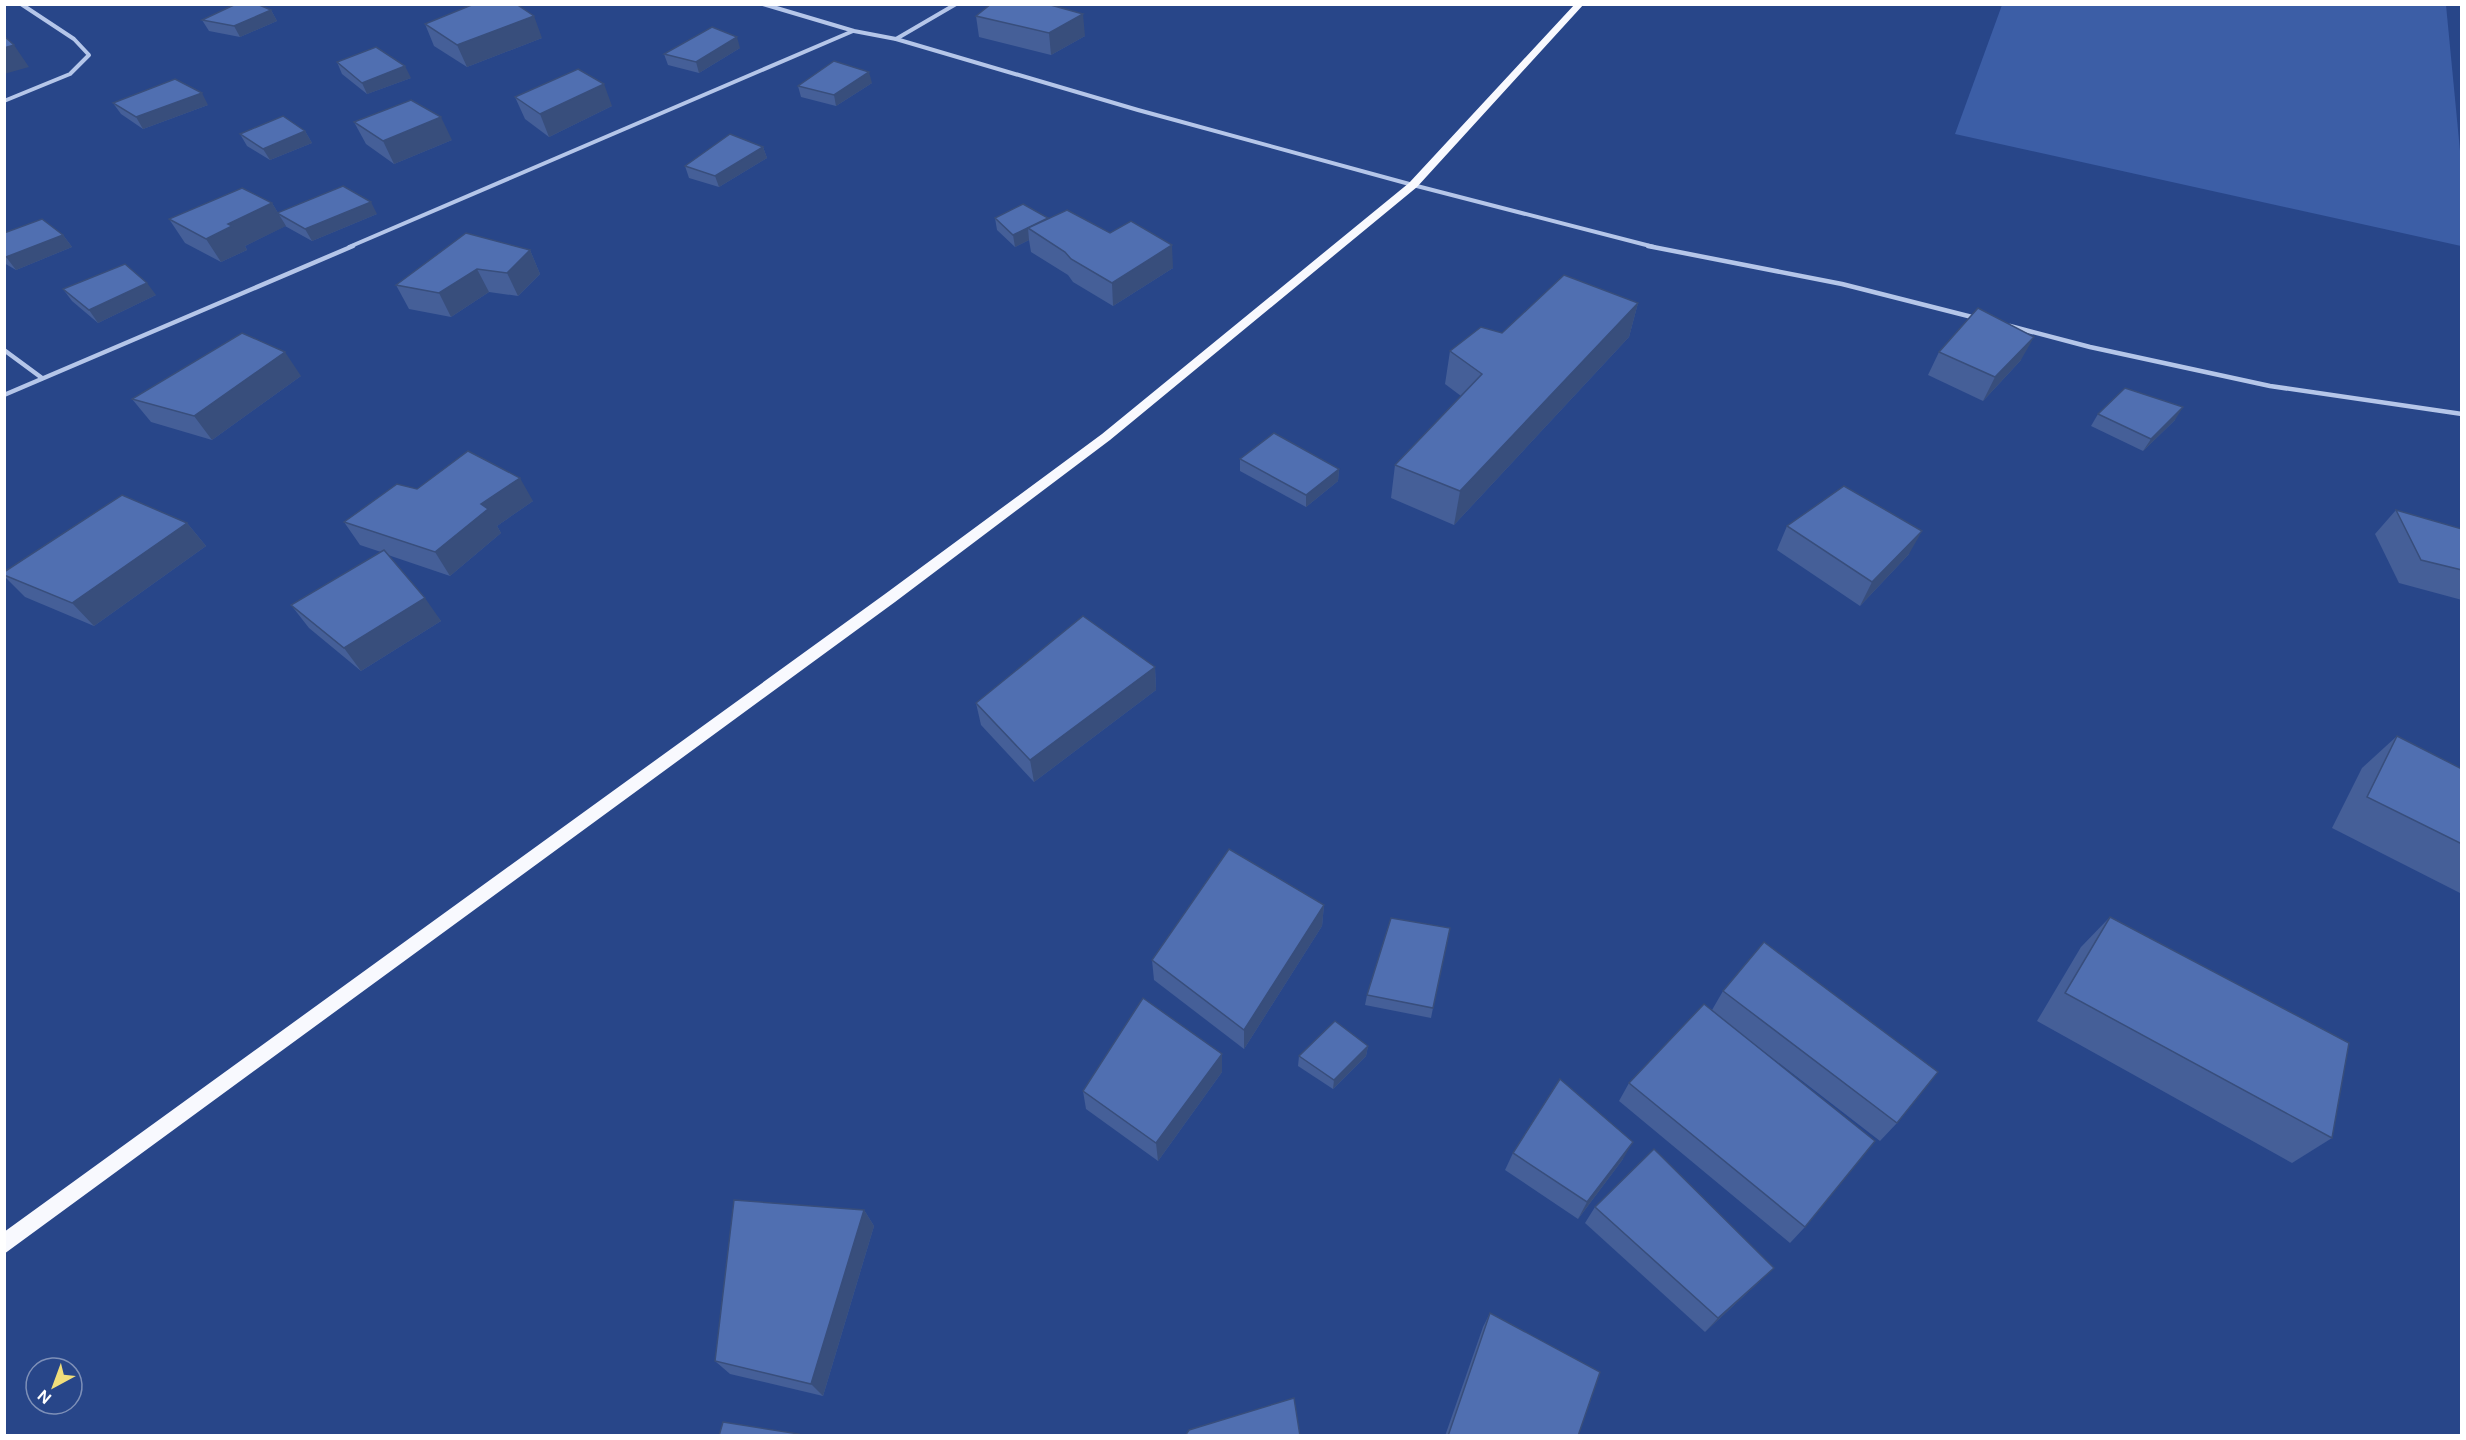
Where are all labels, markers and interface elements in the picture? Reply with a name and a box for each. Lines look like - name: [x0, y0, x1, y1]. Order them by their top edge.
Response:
- north arrow: [24, 1356, 84, 1416]
- text: N: [33, 1385, 56, 1409]

